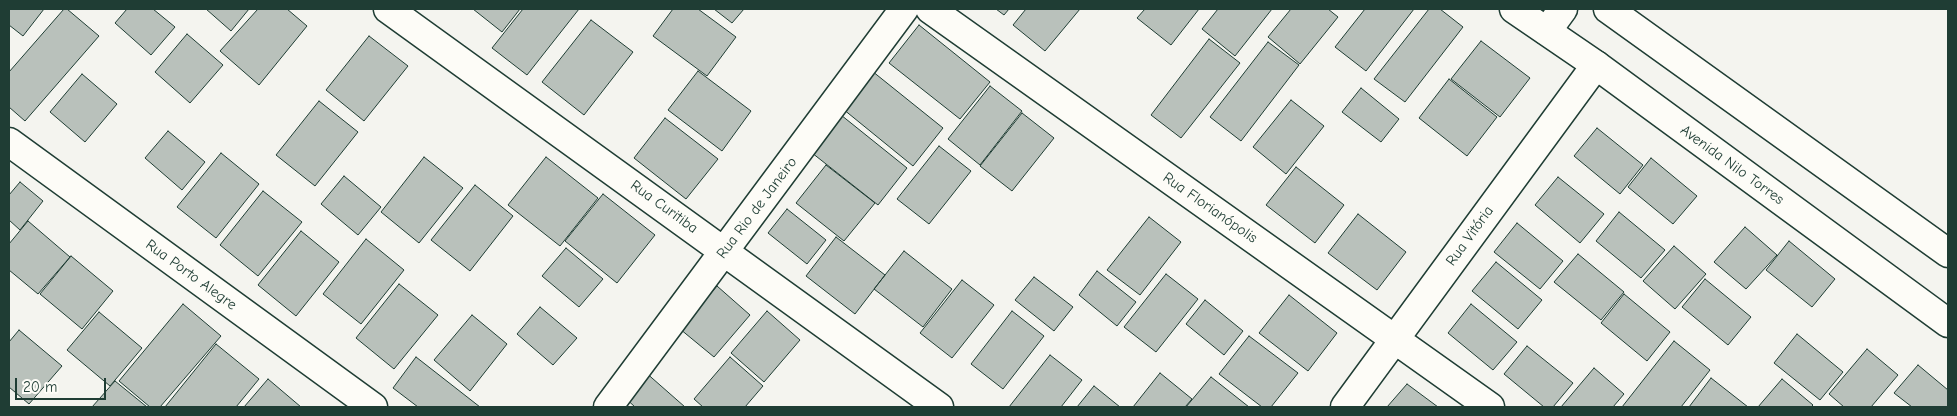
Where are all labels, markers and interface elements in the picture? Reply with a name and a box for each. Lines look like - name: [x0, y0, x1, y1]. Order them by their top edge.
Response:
- street label: Avenida Nilo Torres: [1677, 121, 1787, 209]
- street label: Rua Rio de Janeiro: [713, 154, 801, 262]
- street label: Rua Florianópolis: [1159, 169, 1261, 247]
- street label: Rua Curitiba: [627, 176, 701, 238]
- street label: Rua Vitória: [1442, 203, 1498, 269]
- street label: Rua Porto Alegre: [142, 236, 240, 314]
- scale bar: [18, 368, 109, 400]
- text: 20 m: [23, 378, 57, 396]

